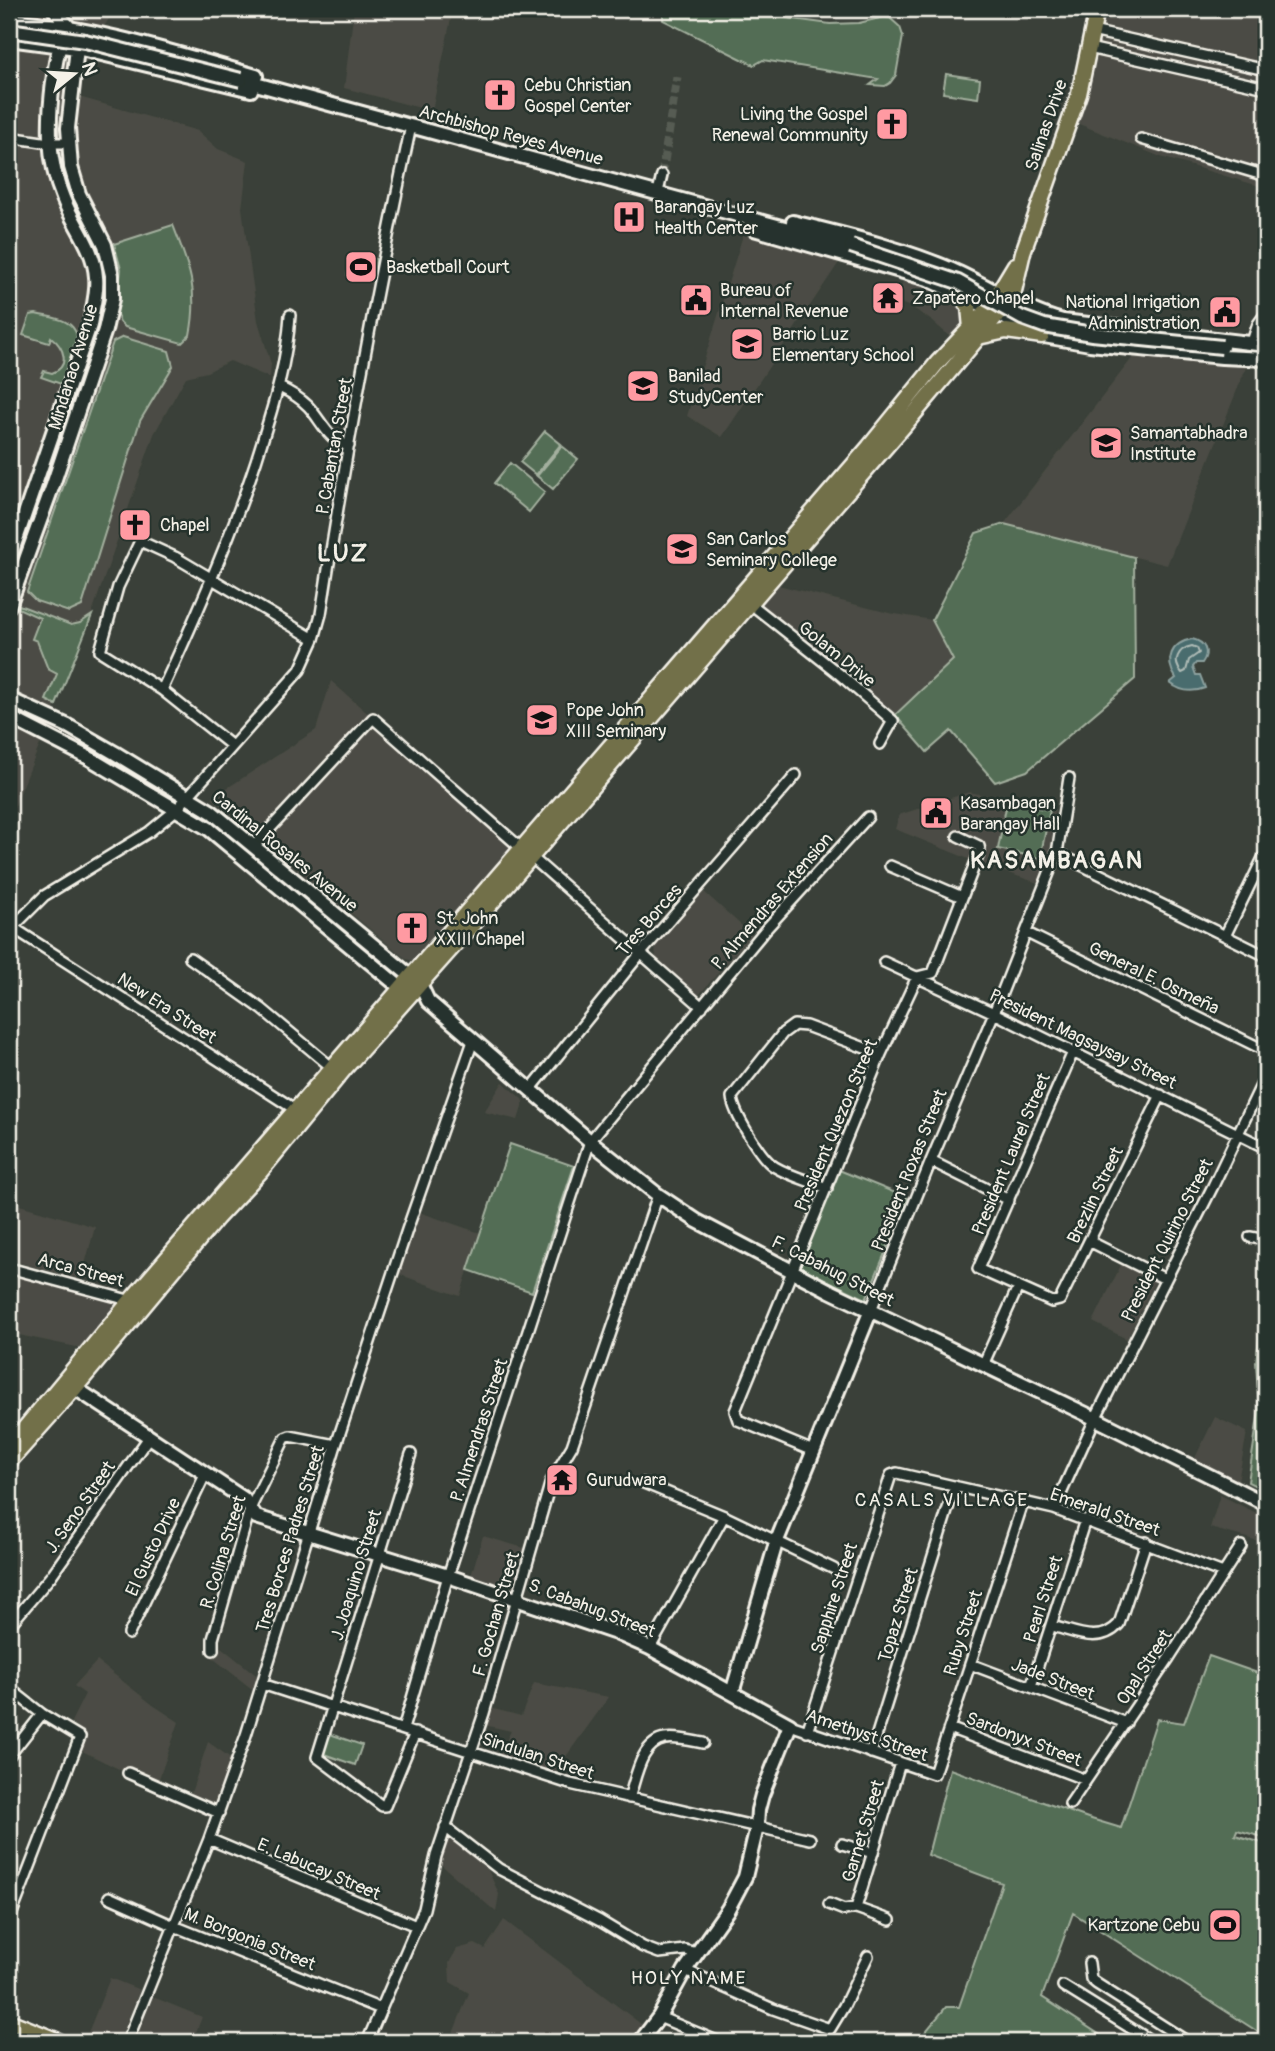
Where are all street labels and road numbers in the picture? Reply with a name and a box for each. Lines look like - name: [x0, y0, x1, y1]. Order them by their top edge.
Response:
- street label: Salinas Drive: [1020, 76, 1073, 174]
- street label: Archbishop Reyes Avenue: [416, 100, 605, 171]
- street label: Mindanao Avenue: [43, 301, 104, 433]
- street label: P. Cabantan Street: [311, 375, 358, 516]
- street label: Golam Drive: [793, 616, 880, 693]
- street label: Cardinal Rosales Avenue: [207, 785, 362, 917]
- street label: P. Almendras Extension: [706, 828, 838, 975]
- street label: Tres Borces: [612, 879, 687, 961]
- street label: General E. Osmeña: [1085, 937, 1223, 1020]
- street label: New Era Street: [113, 968, 221, 1050]
- street label: President Magsaysay Street: [985, 984, 1181, 1095]
- street label: President Quezon Street: [790, 1035, 884, 1215]
- street label: President Laurel Street: [967, 1069, 1056, 1239]
- street label: President Roxas Street: [866, 1085, 953, 1254]
- street label: Brezlin Street: [1062, 1142, 1129, 1247]
- street label: President Quirino Street: [1116, 1154, 1219, 1326]
- street label: F. Cabahug Street: [768, 1231, 899, 1313]
- street label: Arca Street: [35, 1248, 127, 1293]
- street label: P. Almendras Street: [445, 1355, 514, 1505]
- street label: Tres Borces Padres Street: [251, 1442, 330, 1636]
- street label: J. Seno Street: [40, 1456, 121, 1558]
- street label: Emerald Street: [1047, 1483, 1164, 1542]
- street label: R. Colina Street: [195, 1492, 252, 1612]
- street label: El Gusto Drive: [121, 1494, 186, 1600]
- street label: J. Joaquino Street: [326, 1506, 388, 1643]
- street label: Sapphire Street: [806, 1539, 863, 1657]
- street label: F. Gochan Street: [468, 1548, 525, 1679]
- street label: Pearl Street: [1019, 1552, 1069, 1646]
- street label: Topaz Street: [873, 1564, 924, 1665]
- street label: S. Cabahug Street: [525, 1574, 659, 1644]
- street label: Ruby Street: [939, 1587, 988, 1679]
- street label: Opal Street: [1112, 1625, 1178, 1709]
- street label: Jade Street: [1008, 1653, 1099, 1706]
- street label: Amethyst Street: [803, 1704, 932, 1767]
- street label: Sardonyx Street: [963, 1707, 1086, 1772]
- street label: Sindulan Street: [479, 1728, 598, 1786]
- street label: Garnet Street: [837, 1777, 890, 1885]
- street label: E. Labucay Street: [254, 1833, 385, 1906]
- street label: M. Borgonia Street: [181, 1903, 320, 1977]

